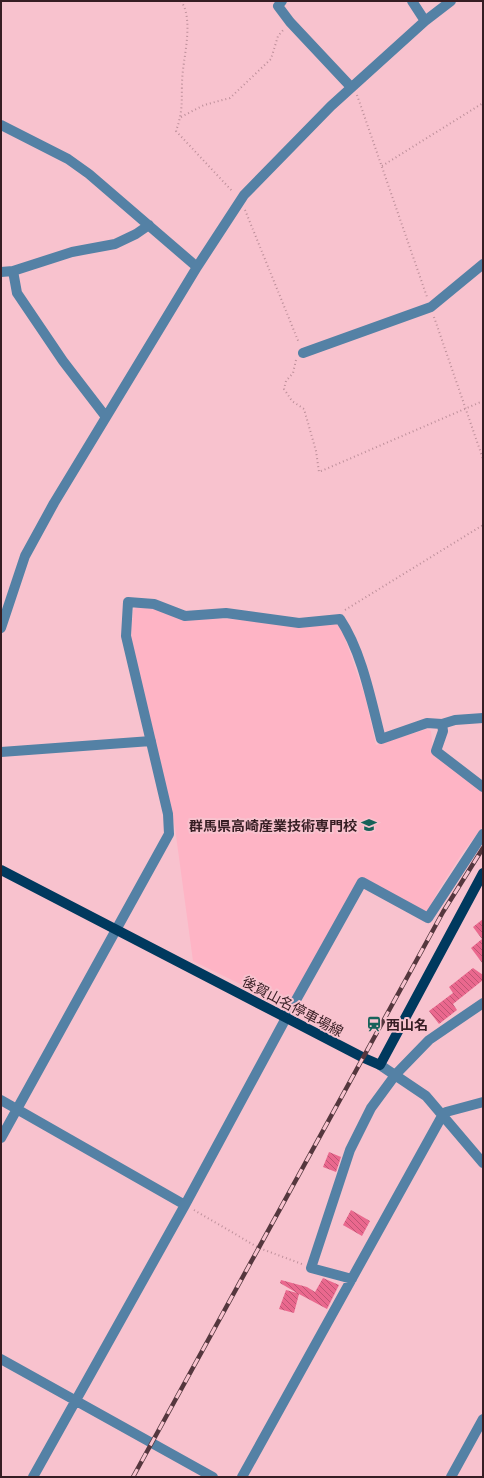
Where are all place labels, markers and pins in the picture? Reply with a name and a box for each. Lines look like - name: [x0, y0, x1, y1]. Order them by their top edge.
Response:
- school or university icon: 群馬県高崎産業技術専門校: [360, 816, 378, 834]
- place label: 群馬県高崎産業技術専門校: [189, 817, 357, 834]
- station icon: 西山名: [365, 1015, 383, 1033]
- place label: 西山名: [386, 1016, 428, 1033]

